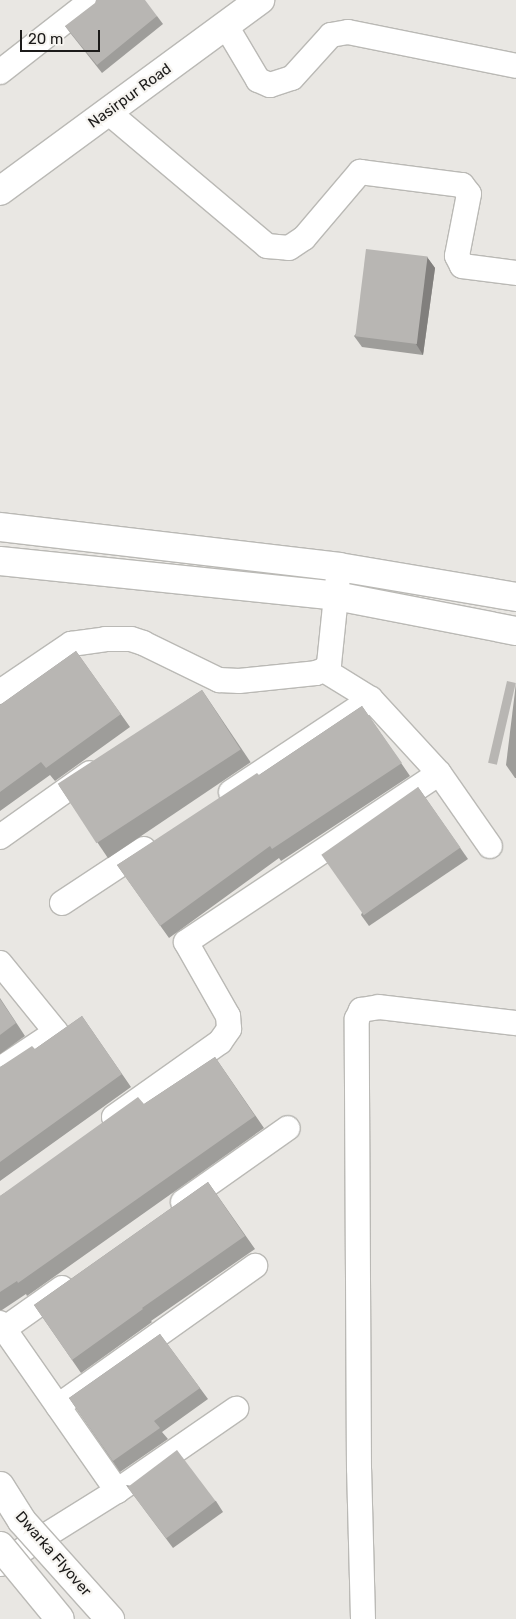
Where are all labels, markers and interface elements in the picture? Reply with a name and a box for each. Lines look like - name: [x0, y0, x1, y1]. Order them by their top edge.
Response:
- scale bar: [22, 20, 102, 52]
- text: 20 m: [28, 30, 63, 48]
- street label: Nasirpur Road: [85, 60, 175, 132]
- street label: Dwarka Flyover: [11, 1508, 95, 1600]

